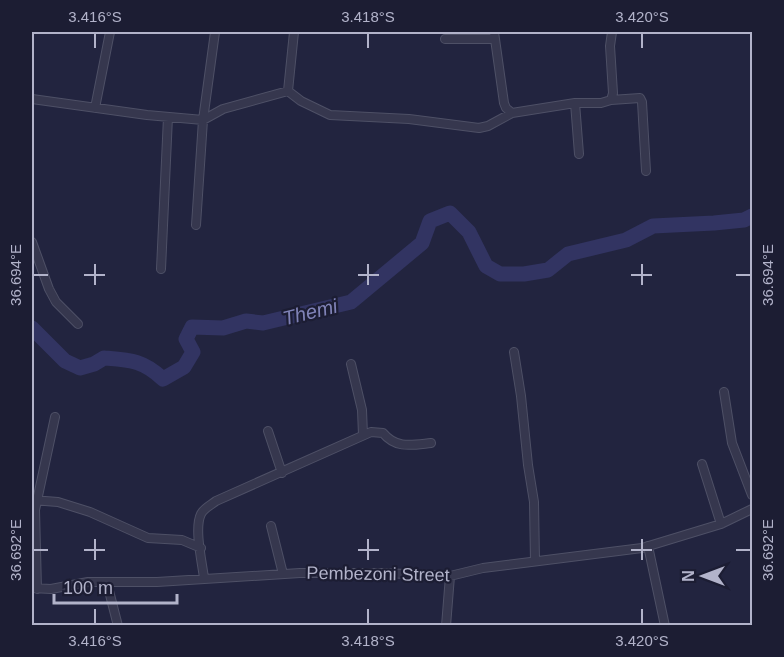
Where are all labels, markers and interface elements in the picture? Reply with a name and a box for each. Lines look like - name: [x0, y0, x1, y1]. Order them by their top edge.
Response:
- text: 3.416°S: [68, 8, 122, 25]
- text: 3.418°S: [341, 8, 395, 25]
- text: 3.420°S: [615, 8, 669, 25]
- text: 36.694°E: [7, 244, 24, 306]
- text: 36.694°E: [759, 244, 776, 306]
- water label: Themi: [280, 294, 340, 329]
- text: 36.692°E: [7, 519, 24, 581]
- text: 36.692°E: [759, 519, 776, 581]
- north arrow: [673, 546, 733, 606]
- street label: Pembezoni Street: [306, 563, 450, 585]
- scale bar: [54, 567, 177, 605]
- text: N: [680, 570, 697, 582]
- text: 100 m: [63, 578, 113, 598]
- text: 3.416°S: [68, 632, 122, 649]
- text: 3.418°S: [341, 632, 395, 649]
- text: 3.420°S: [615, 632, 669, 649]

